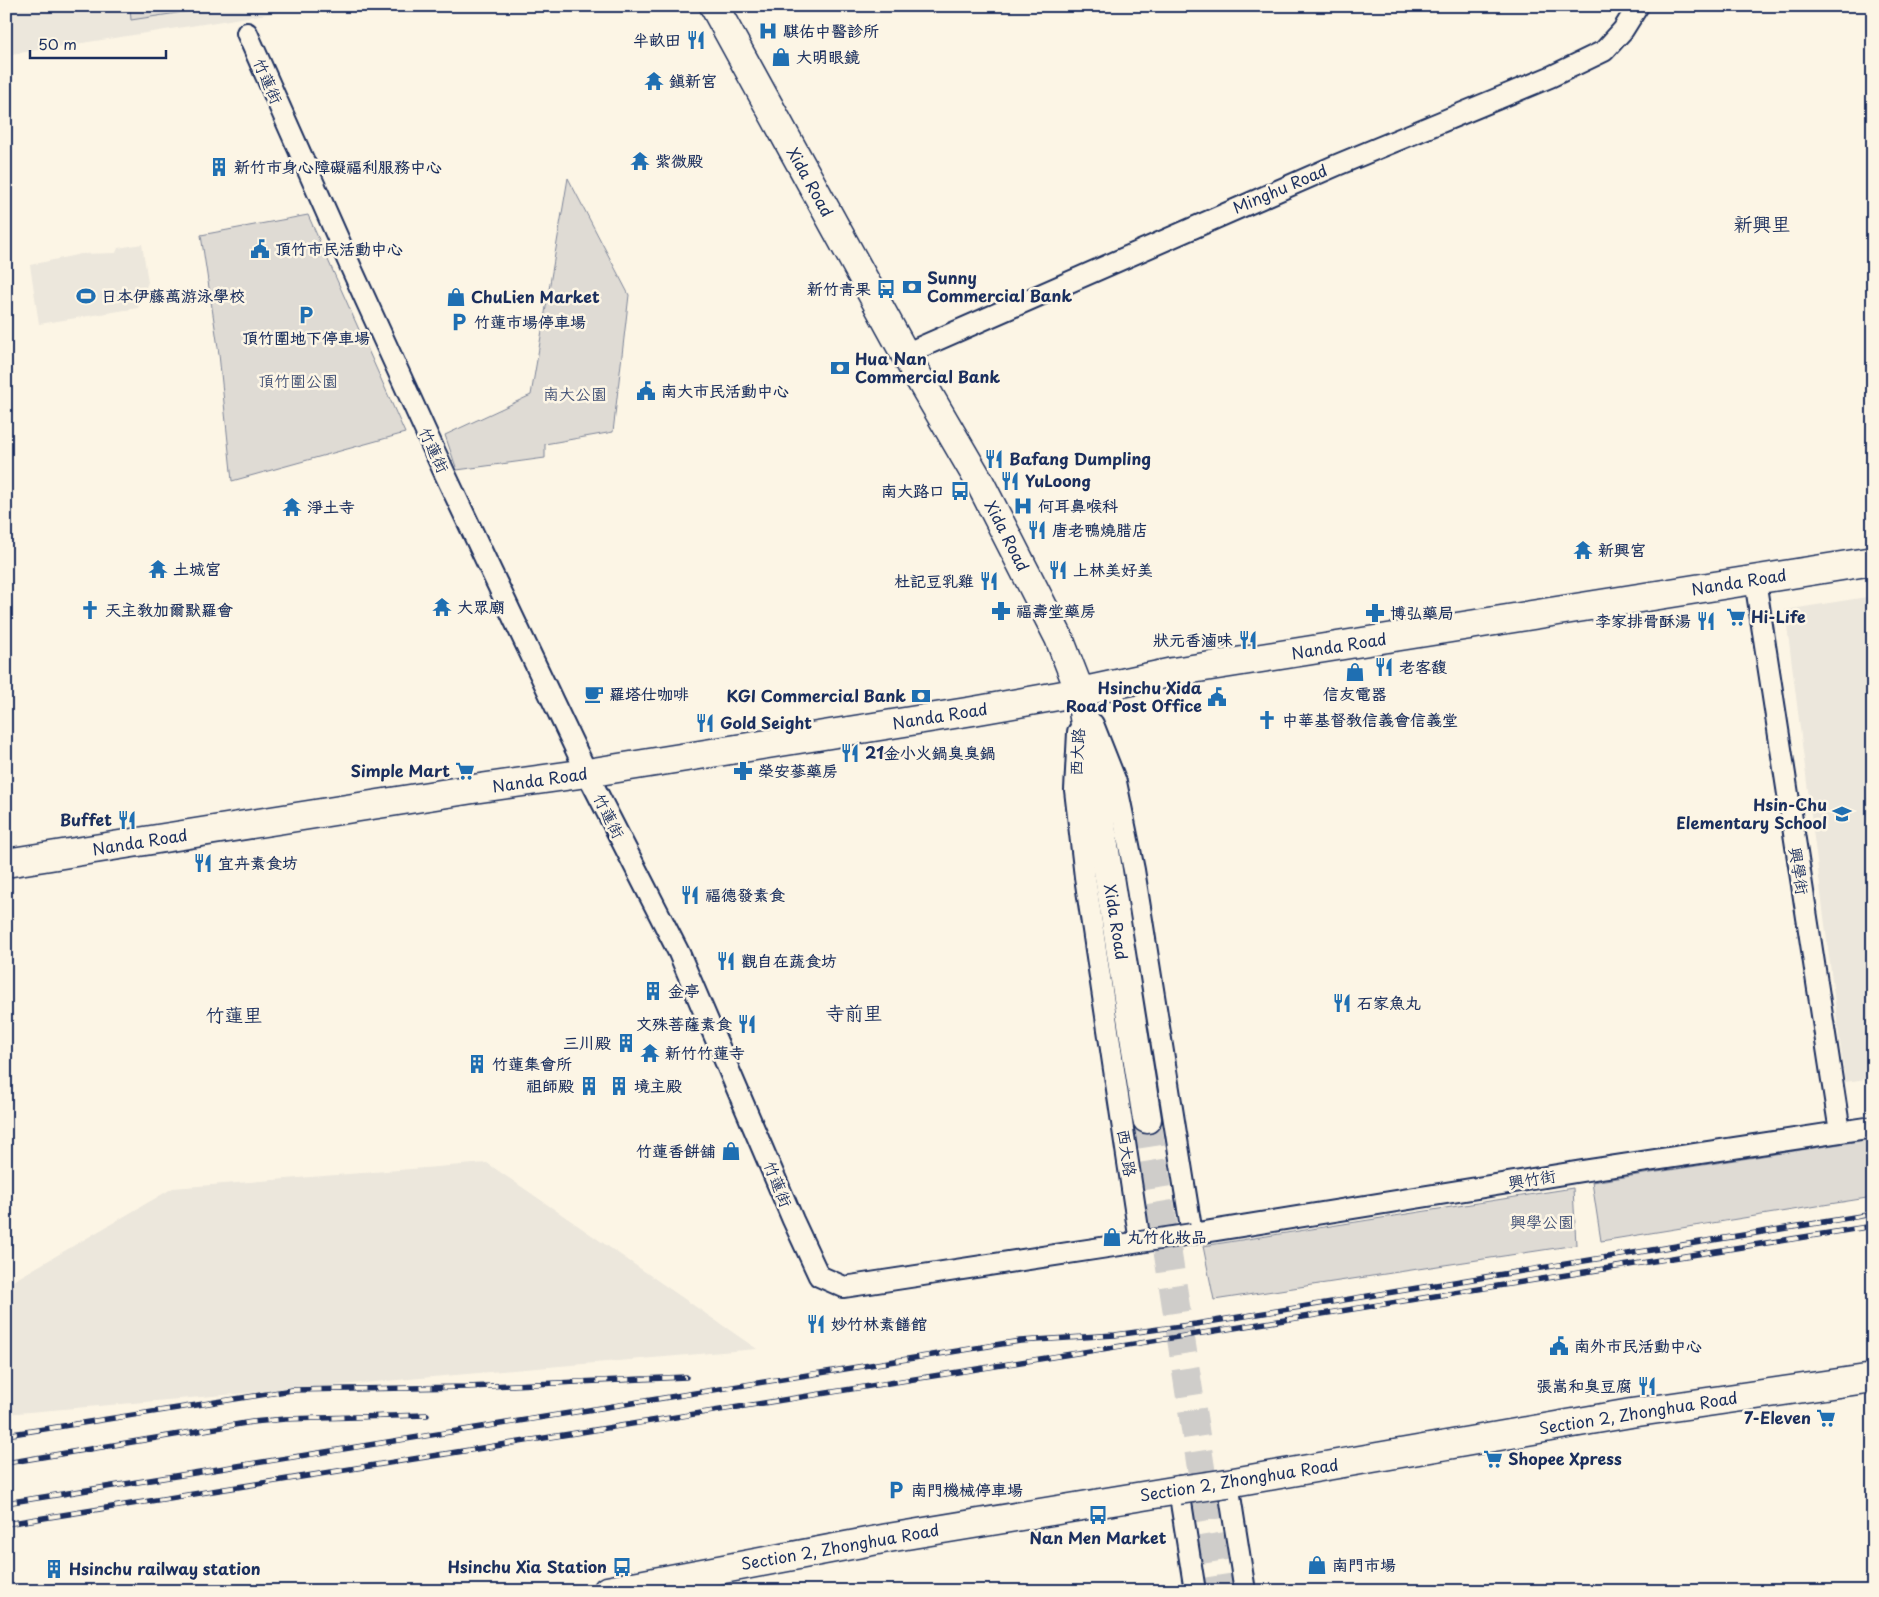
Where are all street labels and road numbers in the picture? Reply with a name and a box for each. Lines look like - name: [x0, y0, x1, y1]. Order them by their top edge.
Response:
- street label: 竹蓮街: [248, 54, 290, 107]
- street label: Xida Road: [782, 142, 840, 221]
- street label: Minghu Road: [1229, 157, 1331, 219]
- street label: 竹蓮街: [414, 423, 456, 476]
- street label: Xida Road: [980, 496, 1036, 575]
- street label: Nanda Road: [1690, 562, 1788, 600]
- street label: Nanda Road: [1290, 626, 1388, 664]
- street label: Nanda Road: [891, 696, 989, 734]
- street label: 西大路: [1063, 727, 1089, 777]
- street label: Nanda Road: [491, 760, 589, 798]
- street label: 竹蓮街: [588, 789, 631, 842]
- street label: Nanda Road: [91, 822, 189, 860]
- street label: 興學街: [1784, 845, 1816, 896]
- street label: Xida Road: [1099, 882, 1135, 962]
- street label: 西大路: [1112, 1127, 1144, 1178]
- street label: 竹蓮街: [759, 1157, 799, 1210]
- street label: 興竹街: [1506, 1162, 1557, 1194]
- street label: Section 2, Zhonghua Road: [1537, 1384, 1739, 1440]
- street label: Section 2, Zhonghua Road: [1138, 1451, 1340, 1507]
- street label: Section 2, Zhonghua Road: [739, 1517, 941, 1575]

